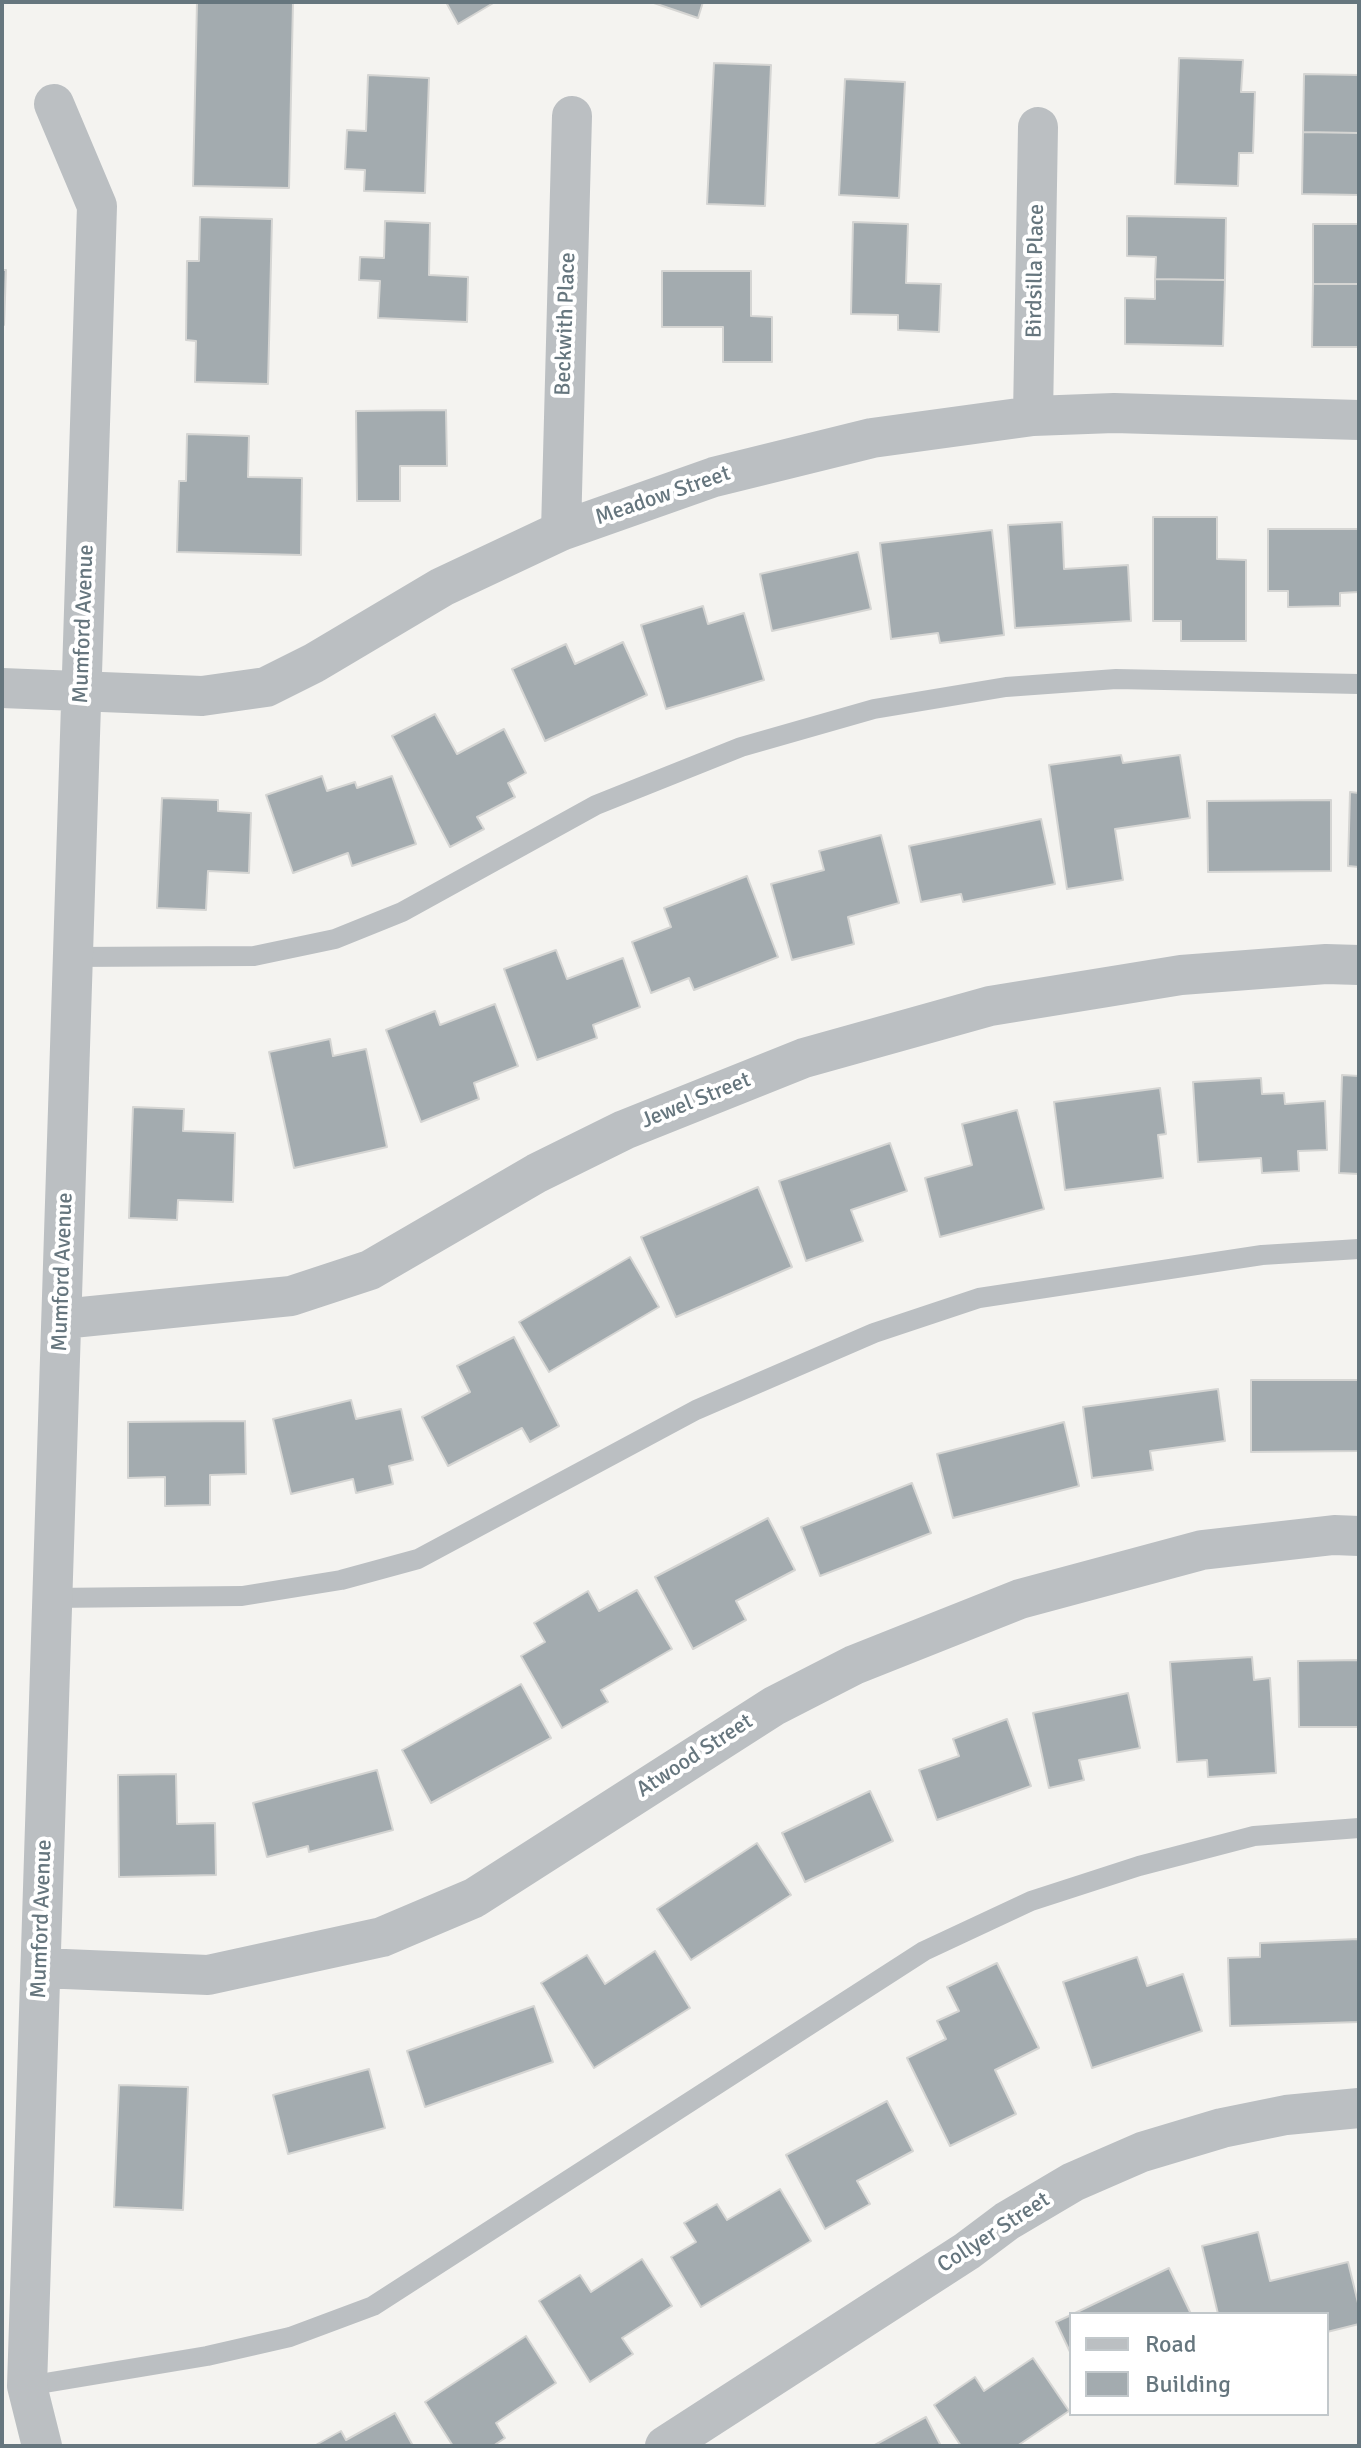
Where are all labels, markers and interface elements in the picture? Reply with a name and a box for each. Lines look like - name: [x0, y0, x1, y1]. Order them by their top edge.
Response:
- street label: Birdsilla Place: [1022, 204, 1050, 338]
- street label: Beckwith Place: [550, 252, 582, 396]
- street label: Meadow Street: [592, 461, 734, 531]
- street label: Mumford Avenue: [68, 544, 100, 704]
- street label: Jewel Street: [637, 1067, 755, 1135]
- street label: Mumford Avenue: [47, 1192, 79, 1352]
- street label: Atwood Street: [632, 1709, 758, 1803]
- street label: Mumford Avenue: [26, 1839, 58, 1999]
- street label: Collyer Street: [933, 2187, 1055, 2279]
- legend: [1069, 2312, 1329, 2416]
- text: Road: [1145, 2329, 1196, 2359]
- text: Building: [1145, 2369, 1231, 2399]

